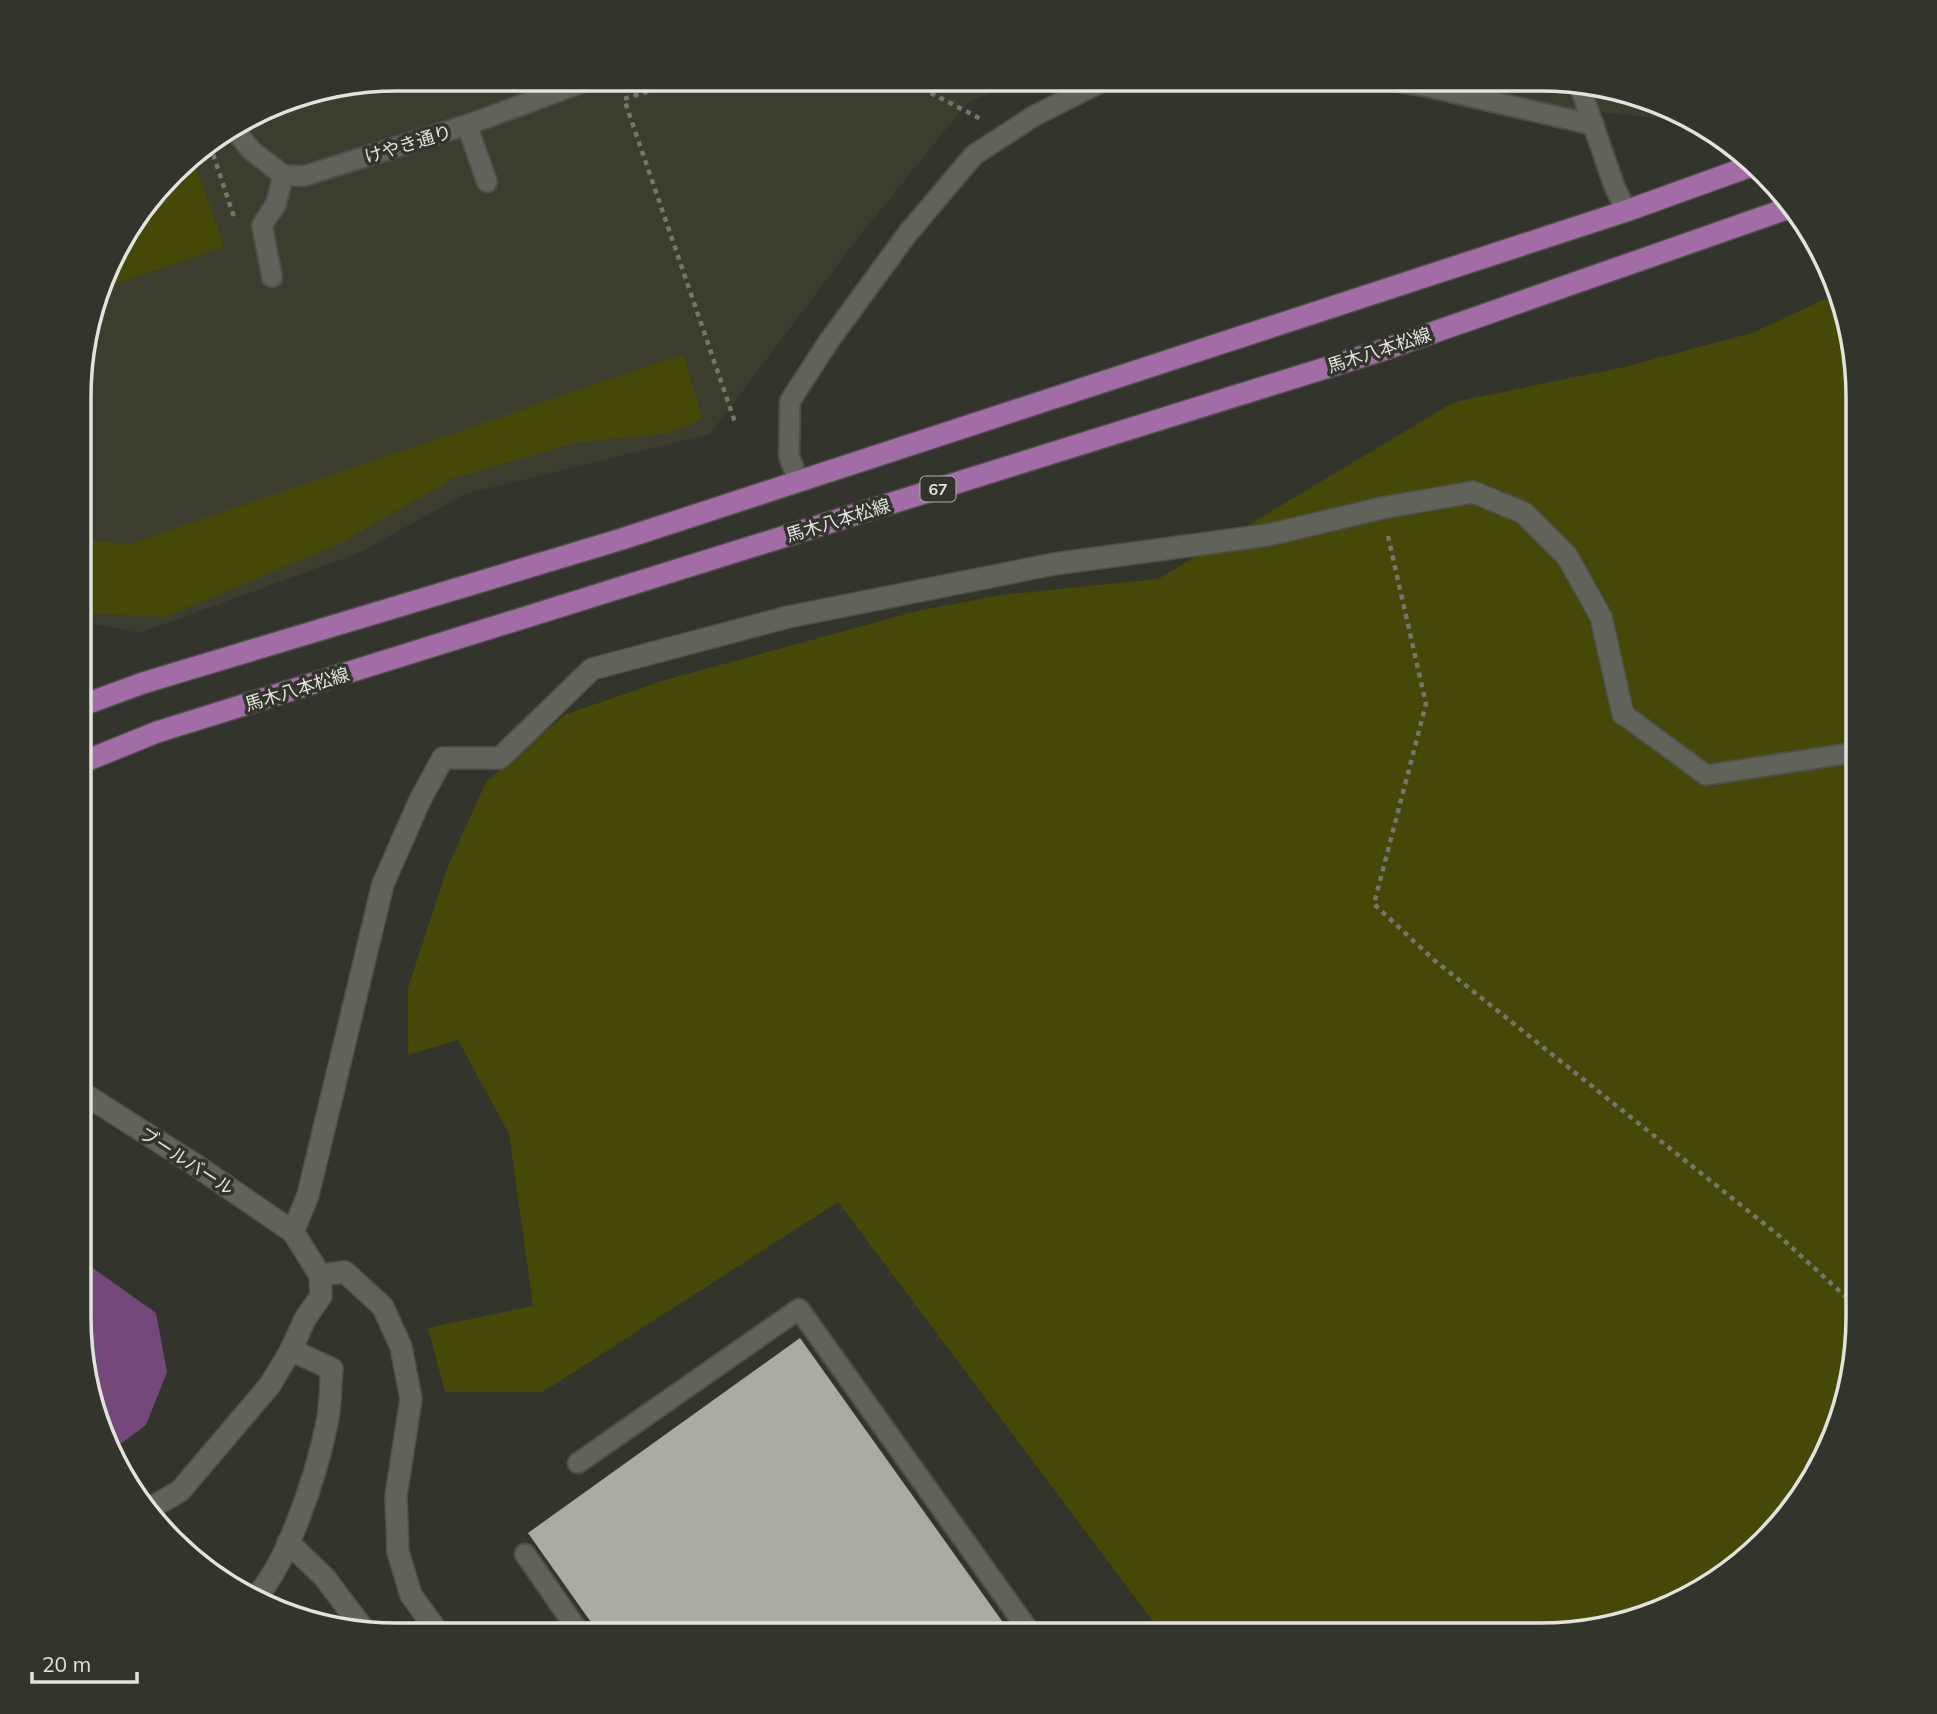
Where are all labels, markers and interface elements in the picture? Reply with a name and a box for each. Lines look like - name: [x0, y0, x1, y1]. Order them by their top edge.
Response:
- street label: けやき通り: [362, 120, 454, 168]
- street label: 馬木八本松線: [1324, 322, 1434, 378]
- road number: 67: [920, 476, 956, 502]
- street label: 馬木八本松線: [783, 493, 893, 547]
- street label: 馬木八本松線: [242, 662, 352, 716]
- street label: ブールバール: [135, 1122, 239, 1200]
- scale bar: [32, 1640, 136, 1684]
- text: 20 m: [42, 1651, 91, 1677]

